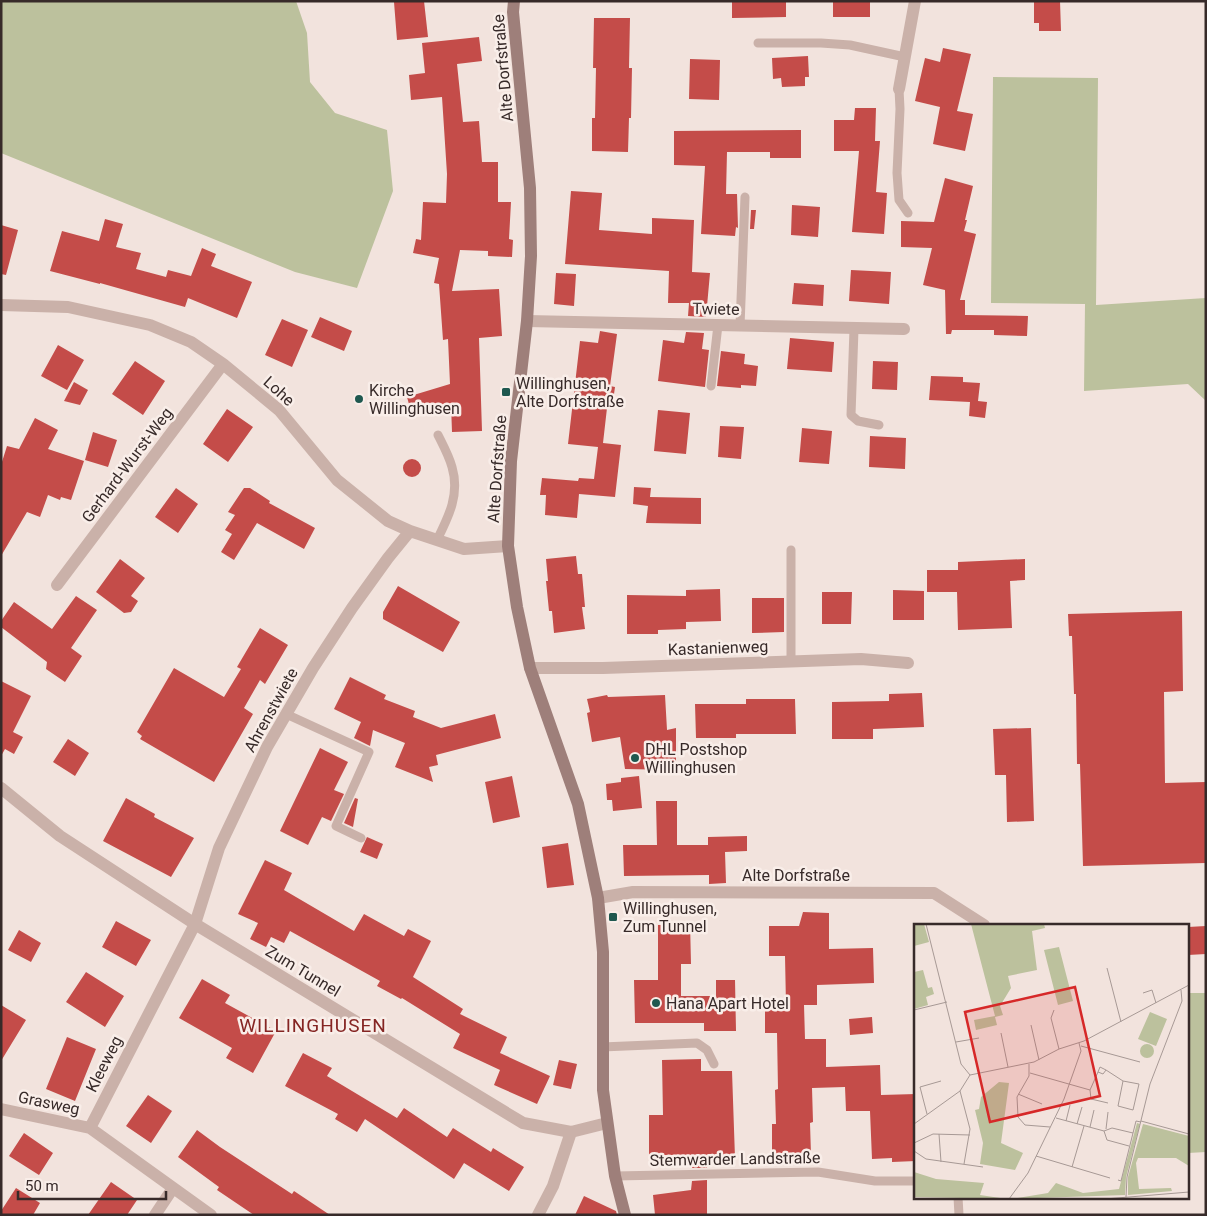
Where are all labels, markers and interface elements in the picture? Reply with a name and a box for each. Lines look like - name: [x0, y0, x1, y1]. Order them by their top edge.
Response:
- street label: Alte Dorfstraße: [489, 13, 517, 123]
- street label: Twiete: [692, 299, 740, 319]
- street label: Lohe: [260, 372, 298, 410]
- place label: Willinghusen, Alte Dorfstraße: [516, 374, 624, 411]
- place label: Kirche Willinghusen: [369, 381, 460, 418]
- marker: Willinghusen, Alte Dorfstraße: [500, 386, 512, 398]
- marker: Kirche Willinghusen: [353, 393, 365, 405]
- street label: Gerhard-Wurst-Weg: [78, 404, 176, 526]
- street label: Alte Dorfstraße: [484, 414, 510, 524]
- street label: Kastanienweg: [667, 637, 769, 659]
- street label: Ahrenstwiete: [240, 665, 302, 755]
- place label: DHL Postshop Willinghusen: [645, 740, 747, 777]
- marker: DHL Postshop Willinghusen: [629, 752, 641, 764]
- street label: Alte Dorfstraße: [742, 866, 850, 885]
- place label: Willinghusen, Zum Tunnel: [623, 899, 717, 936]
- marker: Willinghusen, Zum Tunnel: [607, 911, 619, 923]
- inset map: [914, 924, 1190, 1198]
- street label: Zum Tunnel: [262, 941, 344, 1001]
- place label: Hana Apart Hotel: [666, 994, 789, 1013]
- marker: Hana Apart Hotel: [650, 997, 662, 1009]
- district label: WILLINGHUSEN: [239, 1014, 387, 1037]
- street label: Kleeweg: [82, 1033, 126, 1095]
- street label: Grasweg: [16, 1087, 82, 1119]
- street label: Stemwarder Landstraße: [650, 1148, 820, 1170]
- scale bar: [18, 1168, 165, 1200]
- text: 50 m: [25, 1177, 59, 1195]

